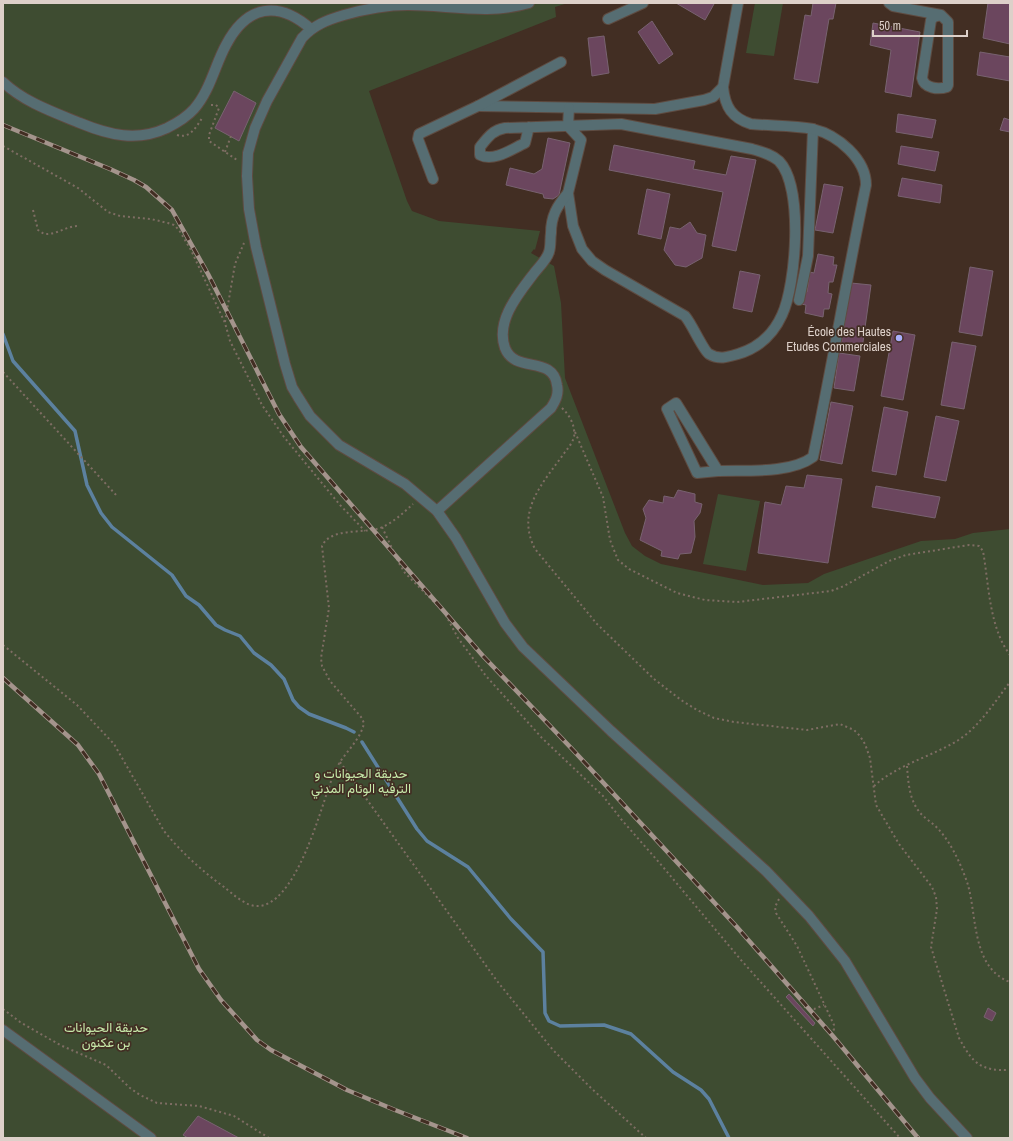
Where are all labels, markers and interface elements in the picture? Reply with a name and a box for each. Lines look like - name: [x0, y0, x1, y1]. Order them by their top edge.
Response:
- scale bar: [873, 12, 967, 38]
- text: 50 m: [879, 18, 901, 34]
- place label: École des Hautes Etudes Commerciales: [786, 323, 891, 355]
- marker: École des Hautes Etudes Commerciales: [894, 333, 904, 343]
- park label: حديقة الحيوانات و الترفيه الوئام المدني: [311, 765, 411, 799]
- park label: حديقة الحيوانات بن عكنون: [64, 1019, 148, 1051]

